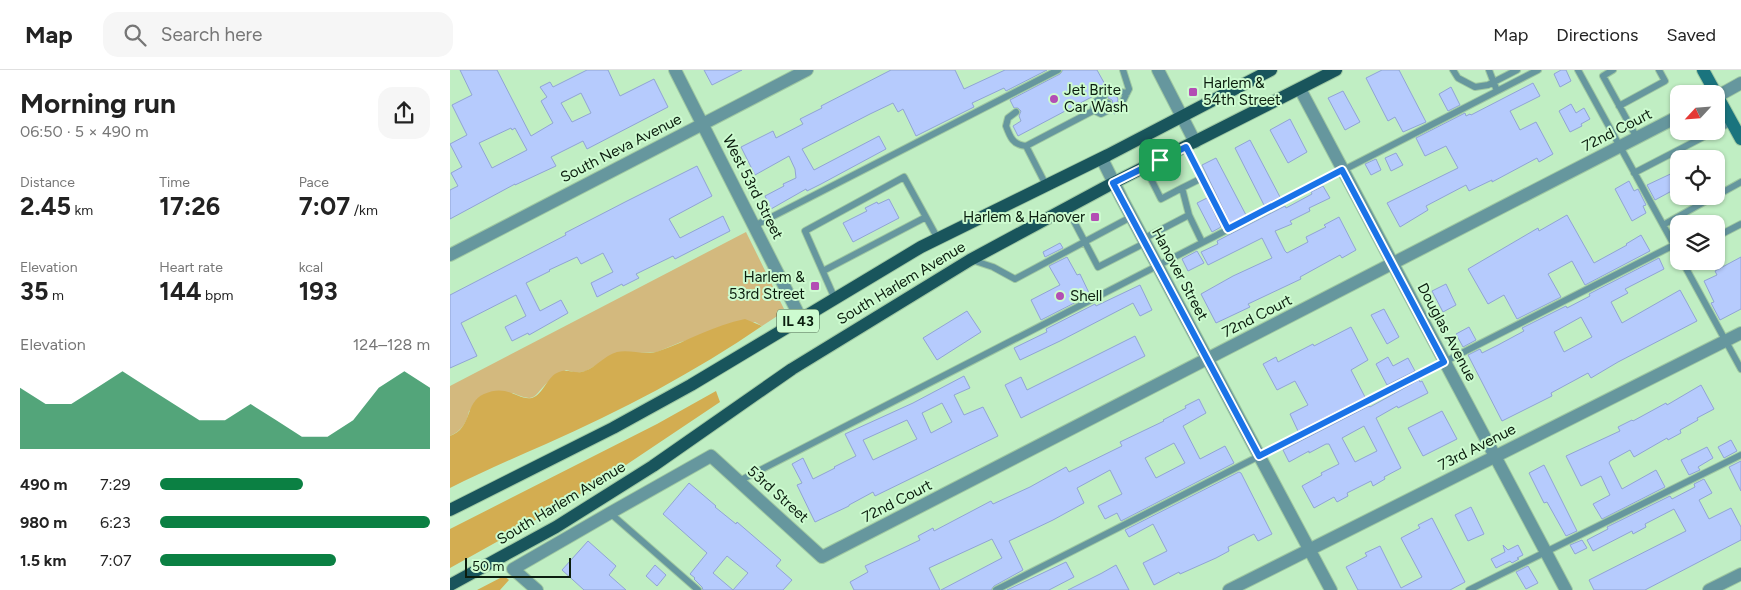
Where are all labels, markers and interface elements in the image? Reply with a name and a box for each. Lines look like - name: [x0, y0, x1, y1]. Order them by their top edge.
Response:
- search box: [103, 12, 453, 57]
- text: Map: [25, 20, 73, 49]
- icon: search: [121, 21, 149, 49]
- text: Search here: [161, 23, 262, 46]
- text: Map: [1493, 24, 1528, 46]
- text: Directions: [1556, 24, 1638, 46]
- text: Saved: [1666, 24, 1716, 46]
- place label: Harlem & 54th Street: [1203, 74, 1281, 109]
- place label: Jet Brite Car Wash: [1064, 81, 1128, 116]
- north arrow: [1670, 85, 1725, 140]
- map controls: [1670, 85, 1725, 270]
- text: Morning run: [20, 86, 176, 120]
- marker: Harlem & 54th Street: [1187, 86, 1199, 98]
- button: share: [378, 87, 430, 139]
- marker: Jet Brite Car Wash: [1048, 93, 1060, 105]
- street label: 72nd Court: [1579, 105, 1655, 155]
- street label: South Neva Avenue: [558, 110, 684, 186]
- text: 06:50 · 5 × 490 m: [20, 122, 149, 141]
- street label: West 53rd Street: [719, 132, 787, 242]
- pin: [1139, 139, 1181, 181]
- icon: arrive: [1146, 146, 1174, 174]
- button: locate: [1670, 150, 1725, 205]
- text: Distance: [20, 174, 75, 191]
- text: Time: [159, 174, 190, 191]
- text: Pace: [299, 174, 329, 191]
- text: 2.45: [20, 191, 71, 221]
- text: 17:26: [159, 191, 220, 221]
- text: 7:07: [299, 191, 350, 221]
- text: km: [71, 202, 93, 219]
- text: /km: [350, 202, 378, 219]
- place label: Harlem & Hanover: [963, 208, 1085, 226]
- marker: Harlem & Hanover: [1089, 211, 1101, 223]
- button: layers: [1670, 215, 1725, 270]
- street label: Hanover Street: [1148, 225, 1212, 324]
- street label: South Harlem Avenue: [833, 238, 969, 328]
- text: Elevation: [20, 259, 78, 276]
- text: Heart rate: [159, 259, 223, 276]
- text: kcal: [299, 259, 323, 276]
- place label: Harlem & 53rd Street: [729, 268, 805, 303]
- text: 35: [20, 276, 48, 306]
- text: 144: [159, 276, 202, 306]
- text: 193: [299, 276, 338, 306]
- marker: Harlem & 53rd Street: [809, 280, 821, 292]
- street label: Douglas Avenue: [1414, 280, 1480, 384]
- text: m: [48, 287, 64, 304]
- text: bpm: [202, 287, 233, 304]
- place label: Shell: [1070, 287, 1102, 305]
- marker: Shell: [1054, 290, 1066, 302]
- street label: 72nd Court: [1219, 291, 1295, 341]
- road number: IL 43: [777, 310, 819, 332]
- text: Elevation: [20, 335, 86, 354]
- text: 124–128 m: [353, 335, 430, 354]
- street label: 73rd Avenue: [1435, 420, 1519, 474]
- street label: South Harlem Avenue: [493, 458, 629, 548]
- street label: 53rd Street: [744, 462, 813, 526]
- text: 490 m: [20, 475, 68, 494]
- text: 7:29: [100, 475, 131, 494]
- street label: 72nd Court: [859, 476, 935, 526]
- text: 980 m: [20, 513, 67, 532]
- text: 6:23: [100, 513, 131, 532]
- text: 1.5 km: [20, 551, 66, 570]
- text: 7:07: [100, 551, 132, 570]
- scale bar: [465, 555, 571, 578]
- text: 50 m: [472, 558, 504, 575]

